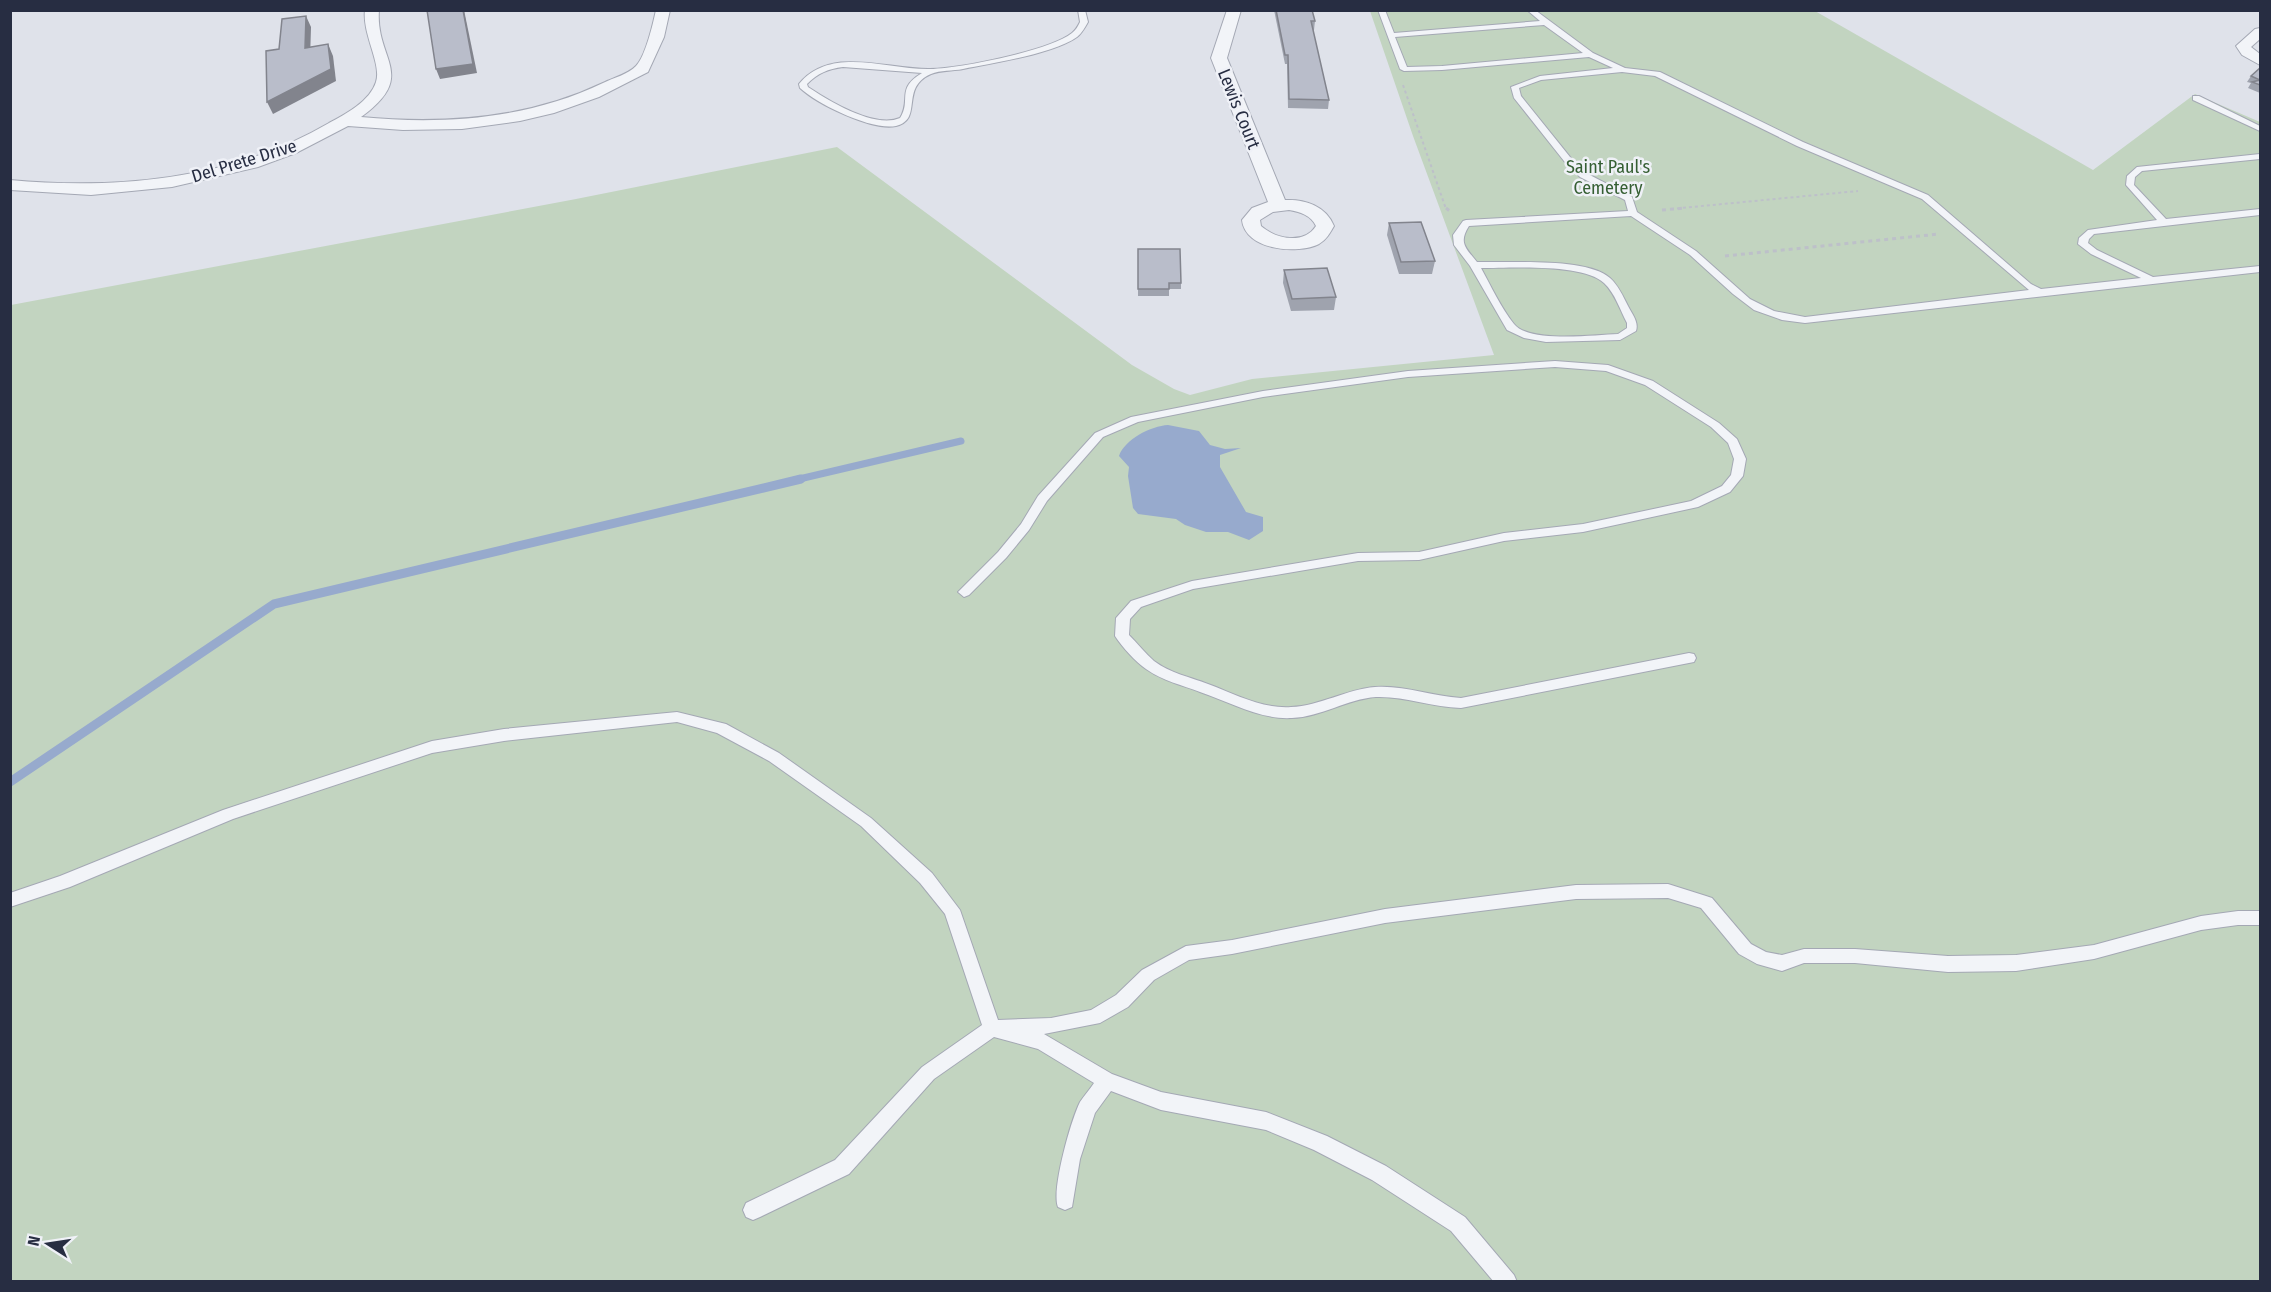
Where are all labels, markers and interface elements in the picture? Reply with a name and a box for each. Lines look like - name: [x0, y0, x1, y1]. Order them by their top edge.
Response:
- street label: Lewis Court: [1213, 66, 1265, 152]
- street label: Del Prete Drive: [189, 135, 299, 187]
- park label: Saint Paul's Cemetery: [1566, 156, 1650, 199]
- north arrow: [18, 1214, 78, 1274]
- text: N: [24, 1234, 44, 1248]

